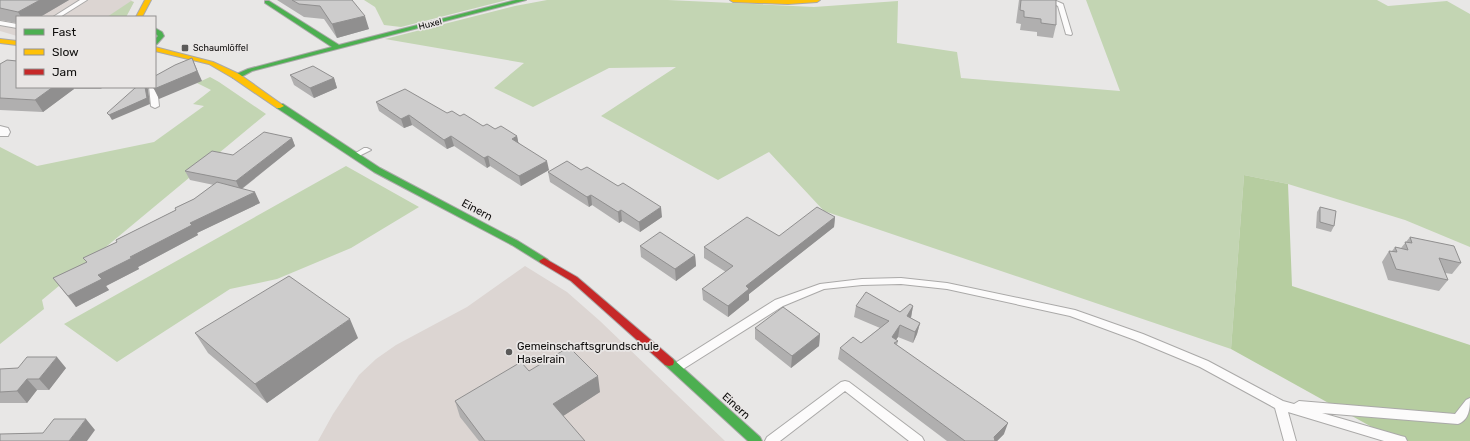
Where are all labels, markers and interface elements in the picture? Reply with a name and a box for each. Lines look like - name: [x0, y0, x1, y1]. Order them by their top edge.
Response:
- legend: [16, 16, 156, 88]
- street label: Huxel: [417, 16, 443, 32]
- text: Fast: [52, 25, 76, 39]
- marker: Schaumlöffel: [180, 43, 190, 53]
- place label: Schaumlöffel: [193, 43, 248, 53]
- text: Slow: [52, 45, 79, 59]
- text: Jam: [52, 65, 77, 79]
- street label: Einern: [459, 197, 495, 223]
- place label: Gemeinschaftsgrundschule Haselrain: [517, 340, 659, 366]
- marker: Gemeinschaftsgrundschule Haselrain: [504, 347, 514, 357]
- street label: Einern: [719, 390, 753, 422]

